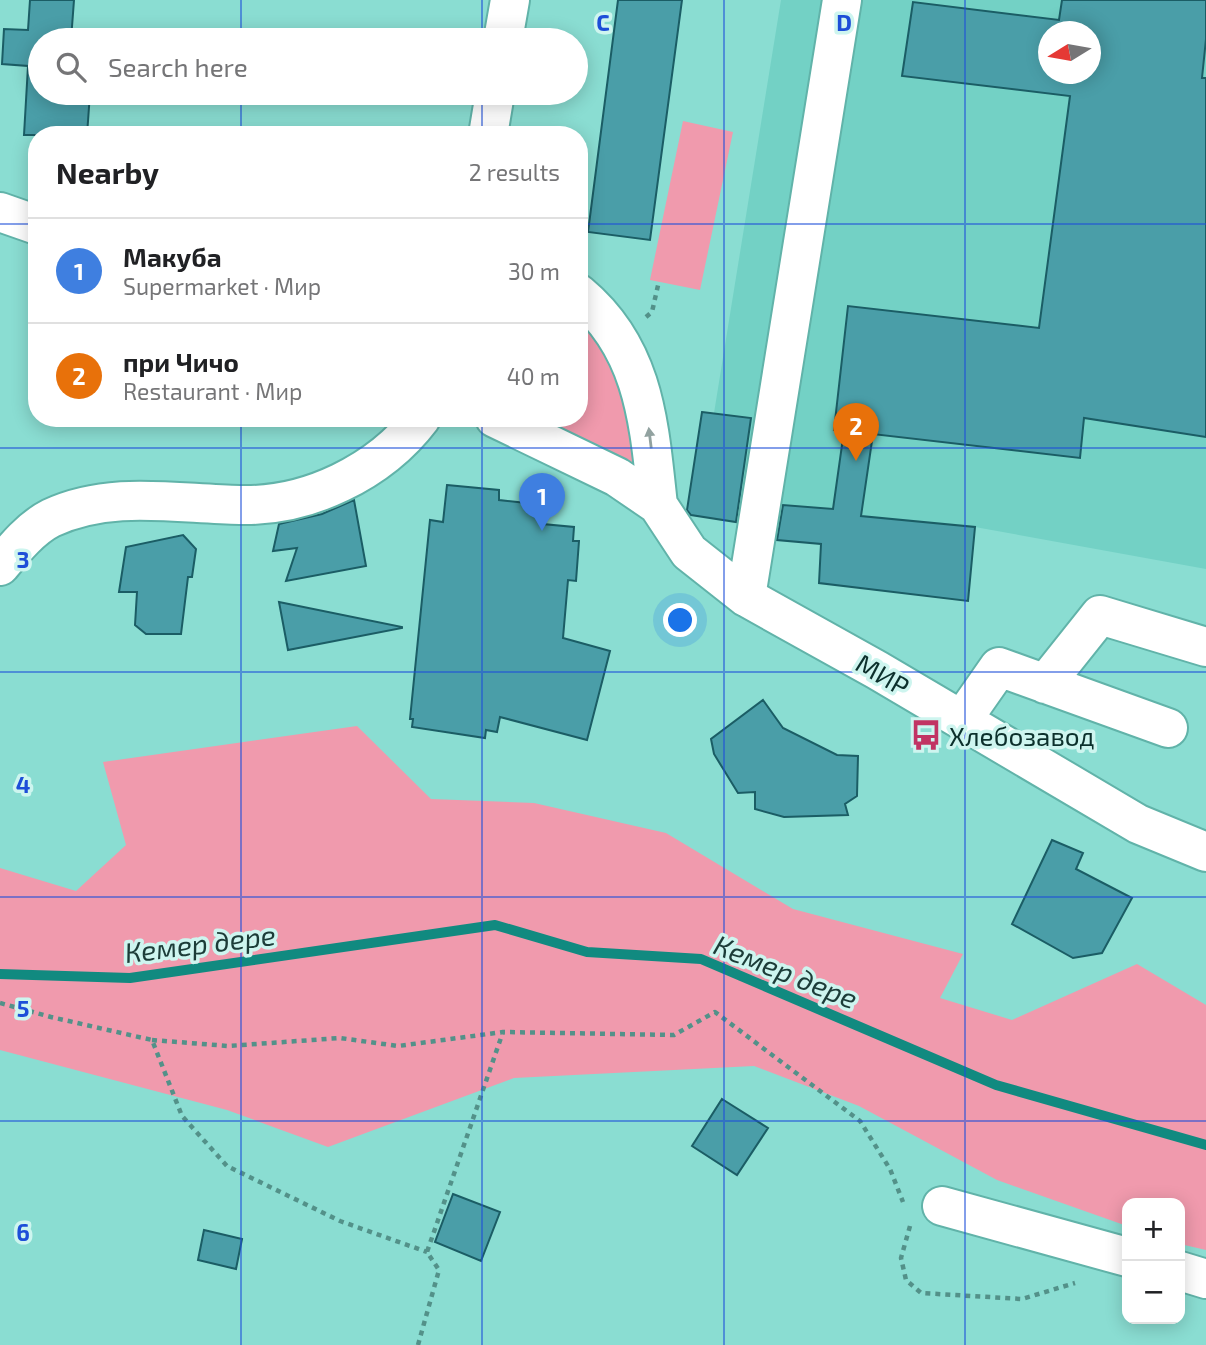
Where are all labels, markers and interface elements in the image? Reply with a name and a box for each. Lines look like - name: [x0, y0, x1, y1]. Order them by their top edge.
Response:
- text: C: [596, 8, 610, 36]
- text: D: [836, 8, 852, 36]
- north arrow: [1038, 21, 1101, 84]
- search box: [28, 28, 588, 105]
- icon: search: [52, 48, 90, 86]
- text: Search here: [108, 51, 248, 82]
- text: Nearby: [56, 154, 159, 190]
- text: 2 results: [469, 158, 560, 186]
- text: Макуба: [123, 241, 222, 272]
- text: 1: [74, 257, 84, 285]
- text: 30 m: [508, 257, 560, 285]
- text: Supermarket · Мир: [123, 272, 321, 300]
- text: при Чичо: [123, 346, 239, 377]
- text: 2: [72, 362, 86, 390]
- text: 40 m: [507, 362, 560, 390]
- text: Restaurant · Мир: [123, 377, 302, 405]
- pin: 2: [833, 403, 879, 461]
- one-way arrow: [645, 426, 656, 448]
- pin: 1: [519, 473, 565, 531]
- text: 3: [16, 545, 30, 573]
- your location: [663, 603, 697, 637]
- street label: МИР: [851, 647, 915, 701]
- bus stop icon: Хлебозавод: [909, 718, 943, 752]
- place label: Хлебозавод: [949, 720, 1095, 751]
- text: 4: [16, 770, 30, 798]
- water label: Кемер дере: [123, 917, 277, 969]
- water label: Кемер дере: [709, 927, 863, 1015]
- text: 5: [17, 994, 29, 1022]
- map controls: [1122, 1198, 1185, 1324]
- button: +: [1122, 1198, 1185, 1261]
- text: 6: [16, 1218, 30, 1246]
- button: −: [1122, 1261, 1185, 1324]

